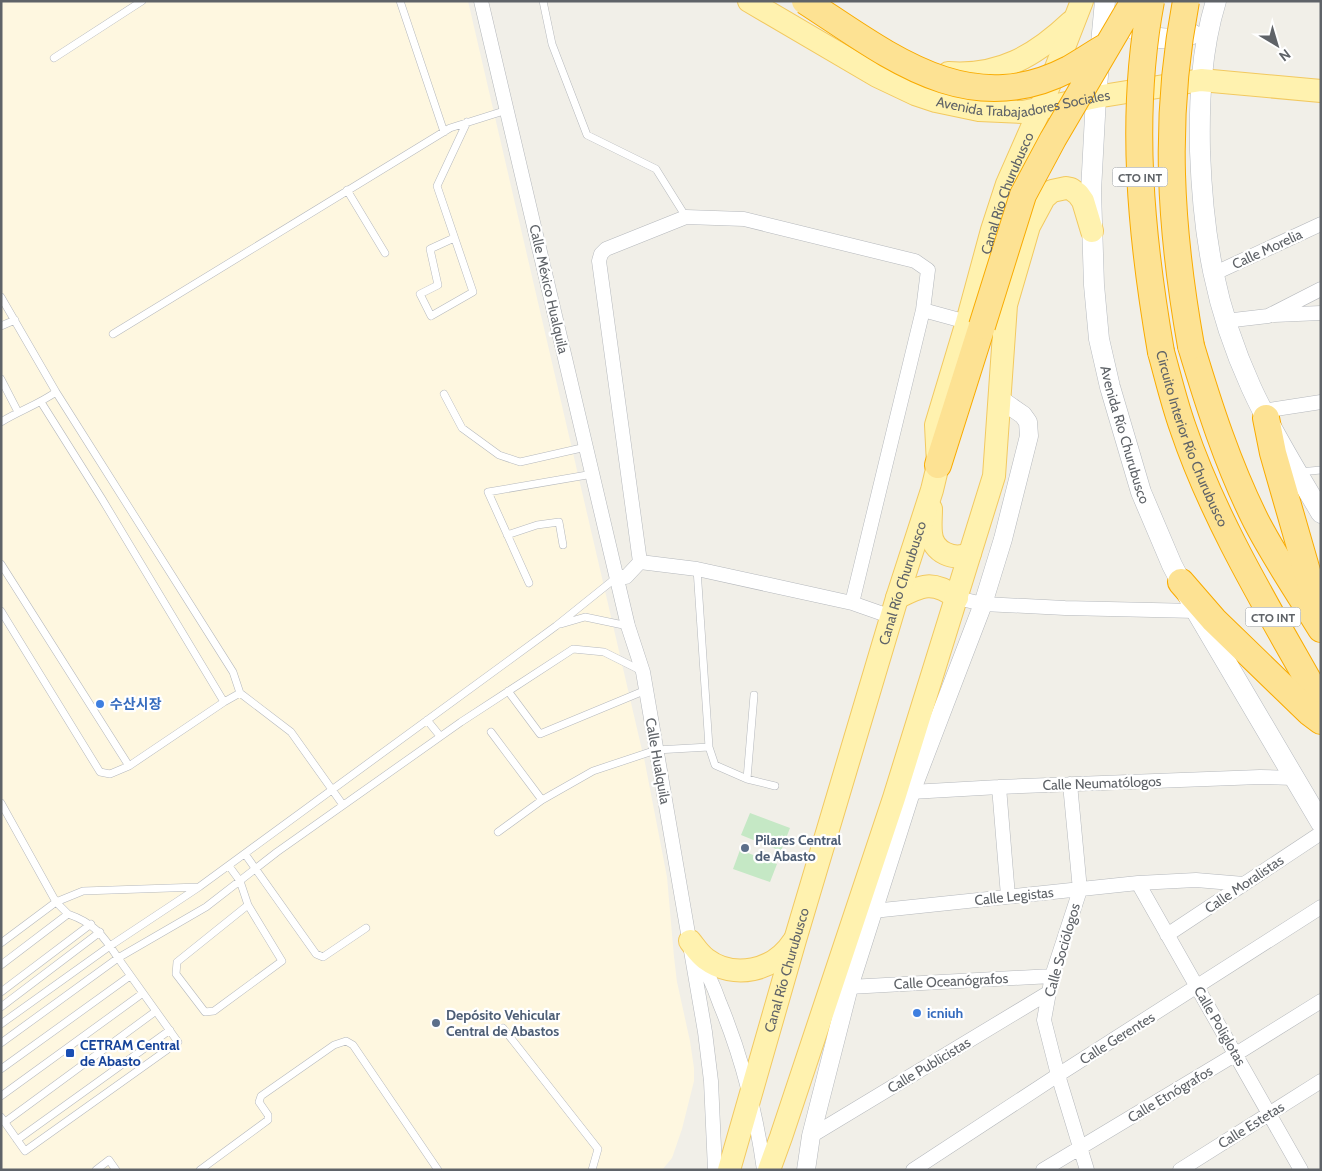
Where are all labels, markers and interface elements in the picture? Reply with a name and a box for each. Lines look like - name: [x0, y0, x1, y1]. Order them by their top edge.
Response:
- north arrow: [1252, 20, 1302, 70]
- text: N: [1276, 45, 1294, 65]
- street label: Avenida Trabajadores Sociales: [935, 86, 1111, 121]
- street label: Canal Río Churubusco: [977, 129, 1038, 256]
- road number: CTO INT: [1112, 168, 1168, 186]
- street label: Calle México Hualquila: [525, 222, 573, 356]
- street label: Calle Morelia: [1229, 225, 1305, 273]
- street label: Circuito Interior Río Churubusco: [1152, 348, 1232, 530]
- street label: Avenida Río Churubusco: [1096, 364, 1154, 507]
- street label: Canal Río Churubusco: [874, 519, 930, 647]
- road number: CTO INT: [1246, 608, 1300, 626]
- place label: 수산시장: [110, 695, 162, 713]
- marker: 수산시장: [94, 698, 106, 710]
- street label: Calle Hualquila: [642, 716, 674, 806]
- street label: Calle Neumatólogos: [1042, 772, 1162, 794]
- place label: Pilares Central de Abasto: [755, 831, 842, 865]
- marker: Pilares Central de Abasto: [739, 842, 751, 854]
- street label: Calle Moralistas: [1201, 851, 1287, 917]
- street label: Calle Legistas: [974, 883, 1055, 909]
- street label: Calle Sociólogos: [1040, 901, 1084, 999]
- street label: Canal Río Churubusco: [760, 905, 813, 1034]
- street label: Calle Oceanógrafos: [893, 969, 1009, 993]
- street label: Calle Poliglotas: [1190, 983, 1250, 1069]
- place label: icniuh: [927, 1004, 963, 1022]
- place label: Depósito Vehicular Central de Abastos: [446, 1006, 560, 1040]
- marker: icniuh: [911, 1007, 923, 1019]
- street label: Calle Gerentes: [1076, 1008, 1158, 1068]
- marker: Depósito Vehicular Central de Abastos: [430, 1017, 442, 1029]
- street label: Calle Publicistas: [884, 1033, 974, 1097]
- place label: CETRAM Central de Abasto: [80, 1036, 180, 1070]
- marker: CETRAM Central de Abasto: [64, 1047, 76, 1059]
- street label: Calle Etnógrafos: [1124, 1061, 1216, 1126]
- street label: Calle Estetas: [1215, 1097, 1288, 1152]

